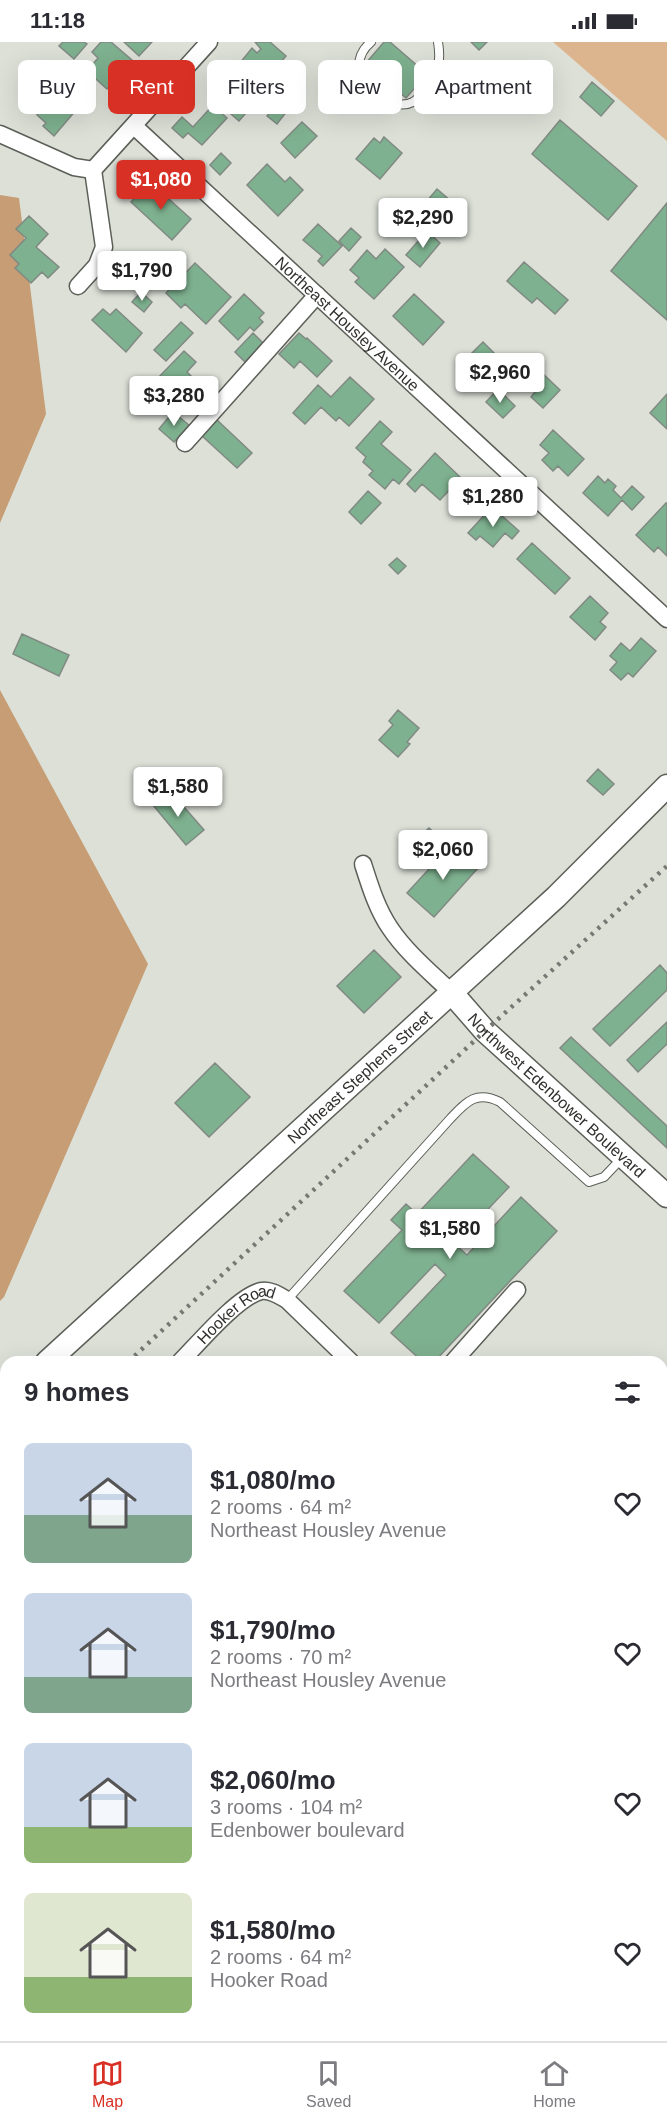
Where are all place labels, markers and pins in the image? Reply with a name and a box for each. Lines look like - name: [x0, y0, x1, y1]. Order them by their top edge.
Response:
- pin: $1,080: [112, 160, 210, 211]
- pin: $2,290: [374, 198, 472, 249]
- pin: $1,790: [93, 251, 191, 302]
- pin: $2,960: [451, 353, 549, 404]
- pin: $3,280: [125, 376, 223, 427]
- pin: $1,280: [444, 477, 542, 528]
- pin: $1,580: [129, 767, 227, 818]
- pin: $2,060: [394, 830, 492, 881]
- pin: $1,580: [401, 1209, 499, 1260]

